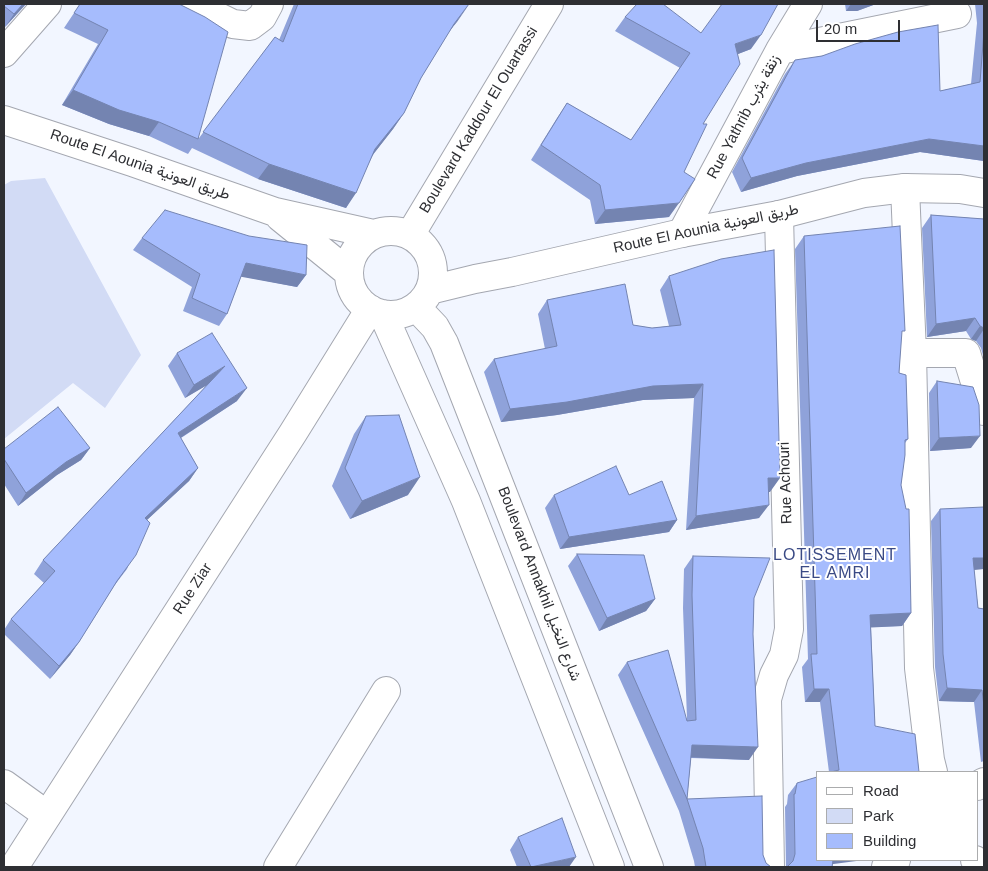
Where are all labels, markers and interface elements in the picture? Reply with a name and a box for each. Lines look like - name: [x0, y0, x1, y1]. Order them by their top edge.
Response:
- scale bar: [818, 10, 902, 42]
- text: 20 m: [824, 20, 857, 37]
- street label: Boulevard Kaddour El Ouartassi: [416, 24, 542, 216]
- street label: Rue Yathrib زنقة يثرب: [704, 52, 784, 182]
- street label: Route El Aounia طريق العونية: [48, 126, 232, 204]
- street label: Route El Aounia طريق العونية: [612, 201, 800, 257]
- street label: Rue Achouri: [776, 441, 796, 525]
- street label: Boulevard Annakhil شارع النخيل: [494, 484, 584, 684]
- district label: LOTISSEMENT EL AMRI: [772, 546, 898, 584]
- street label: Rue Ziar: [170, 560, 216, 618]
- legend: [816, 771, 978, 861]
- text: Road: [863, 782, 899, 799]
- text: Park: [863, 807, 894, 824]
- text: Building: [863, 832, 916, 849]

